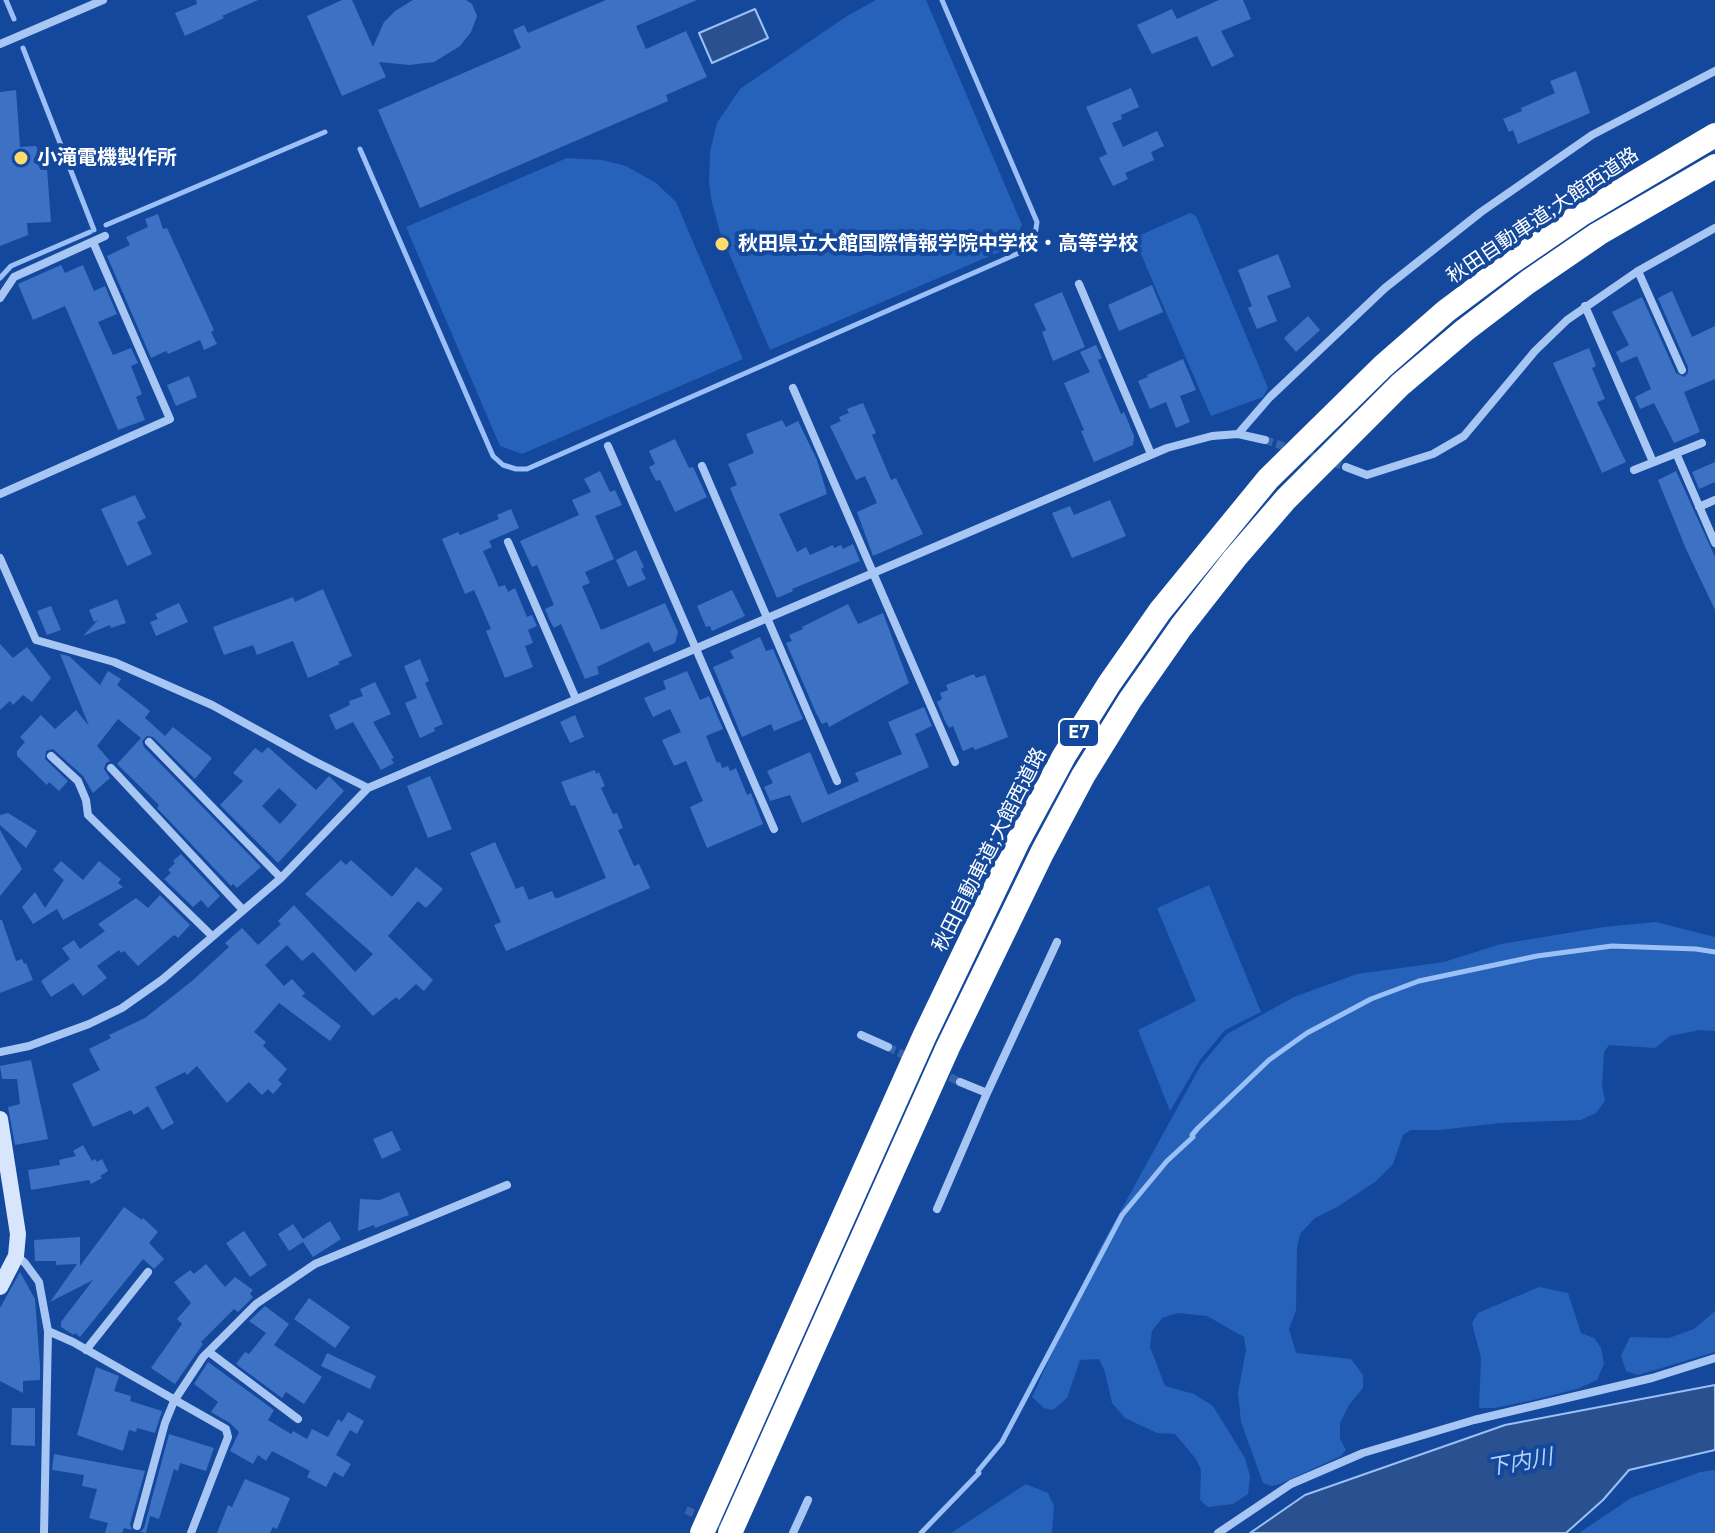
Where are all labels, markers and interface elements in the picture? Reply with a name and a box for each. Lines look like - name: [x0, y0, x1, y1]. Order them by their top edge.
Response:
- street label: 秋田自動車道;大館西道路: [1443, 143, 1643, 289]
- place label: 小滝電機製作所: [37, 146, 177, 170]
- marker: 小滝電機製作所: [12, 149, 30, 167]
- place label: 秋田県立大館国際情報学院中学校・高等学校: [738, 232, 1138, 256]
- marker: 秋田県立大館国際情報学院中学校・高等学校: [713, 235, 731, 253]
- road number: E7: [1059, 719, 1099, 747]
- street label: 秋田自動車道;大館西道路: [928, 744, 1052, 956]
- water label: 下内川: [1485, 1444, 1555, 1482]

